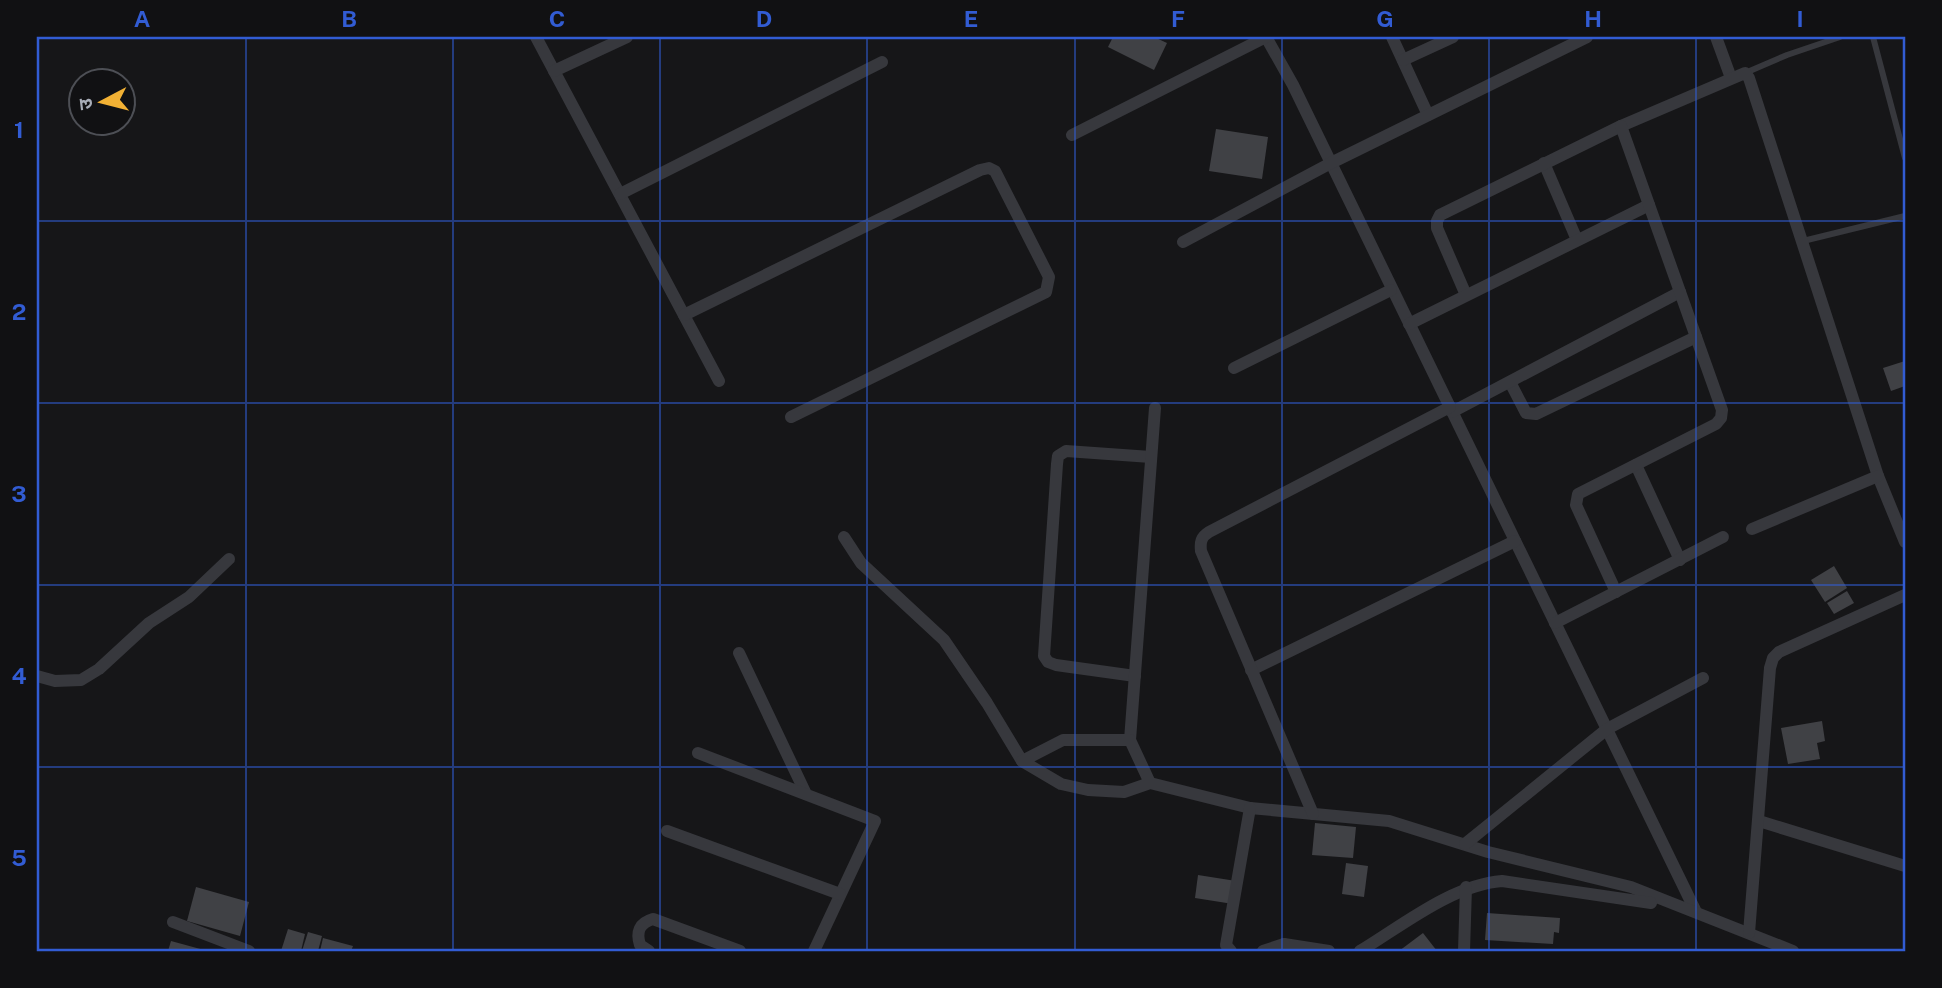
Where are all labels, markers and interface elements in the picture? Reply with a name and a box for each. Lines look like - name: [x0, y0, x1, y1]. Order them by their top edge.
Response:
- text: A: [134, 5, 151, 32]
- text: B: [341, 5, 357, 32]
- text: C: [549, 5, 565, 32]
- text: D: [756, 5, 772, 32]
- text: E: [964, 5, 978, 32]
- text: F: [1171, 5, 1185, 32]
- text: G: [1376, 5, 1394, 32]
- text: H: [1584, 5, 1602, 32]
- text: I: [1796, 5, 1804, 32]
- north arrow: [66, 66, 136, 136]
- text: उ: [73, 96, 97, 111]
- text: 1: [14, 116, 24, 143]
- text: 2: [12, 298, 26, 325]
- text: 3: [11, 480, 27, 507]
- text: 4: [11, 662, 27, 689]
- text: 5: [11, 844, 27, 871]

